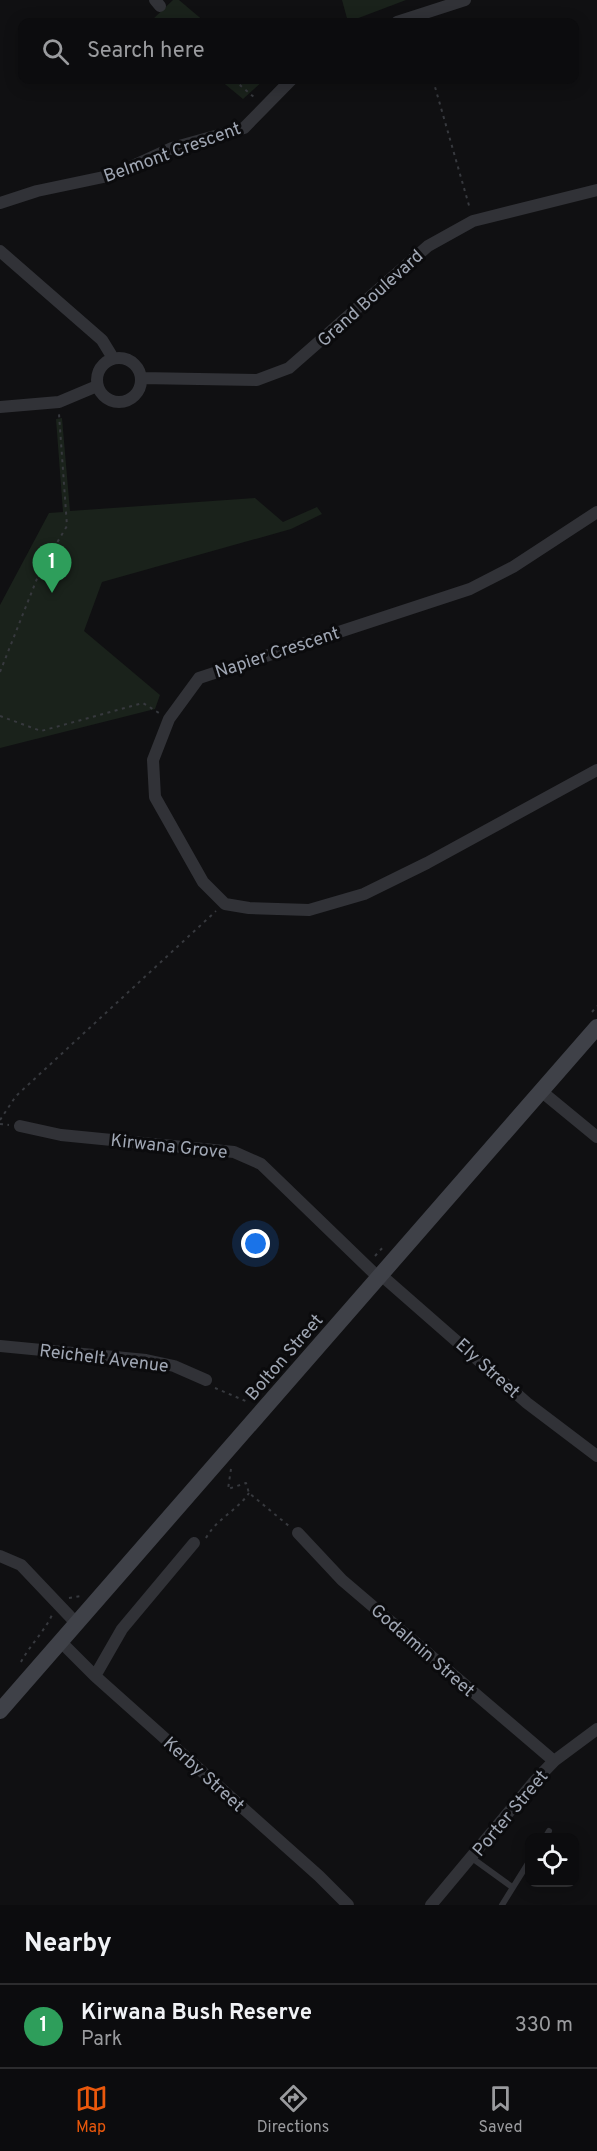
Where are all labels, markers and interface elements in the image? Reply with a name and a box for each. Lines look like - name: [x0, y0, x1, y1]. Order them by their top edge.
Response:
- search box: [18, 18, 579, 84]
- icon: search: [39, 35, 72, 68]
- text: Search here: [87, 38, 205, 65]
- street label: Belmont Crescent: [101, 118, 244, 189]
- street label: Grand Boulevard: [313, 245, 429, 353]
- pin: 1: [32, 544, 72, 593]
- street label: Napier Crescent: [212, 622, 343, 684]
- street label: Kirwana Grove: [109, 1130, 228, 1165]
- your location: [241, 1229, 270, 1258]
- street label: Bolton Street: [241, 1310, 329, 1406]
- street label: Ely Street: [450, 1334, 524, 1404]
- street label: Reichelt Avenue: [38, 1340, 170, 1379]
- street label: Godalmin Street: [365, 1600, 479, 1703]
- street label: Kerby Street: [158, 1733, 248, 1818]
- street label: Porter Street: [468, 1766, 554, 1862]
- map controls: [525, 1833, 579, 1887]
- button: locate: [525, 1833, 579, 1887]
- text: Nearby: [24, 1928, 112, 1961]
- text: Kirwana Bush Reserve: [81, 2000, 312, 2027]
- text: 1: [40, 2013, 48, 2039]
- text: 330 m: [515, 2013, 573, 2039]
- text: Park: [81, 2027, 122, 2053]
- tab: Map: [75, 2082, 108, 2138]
- tab: Directions: [257, 2082, 329, 2138]
- tab: Saved: [478, 2082, 522, 2138]

